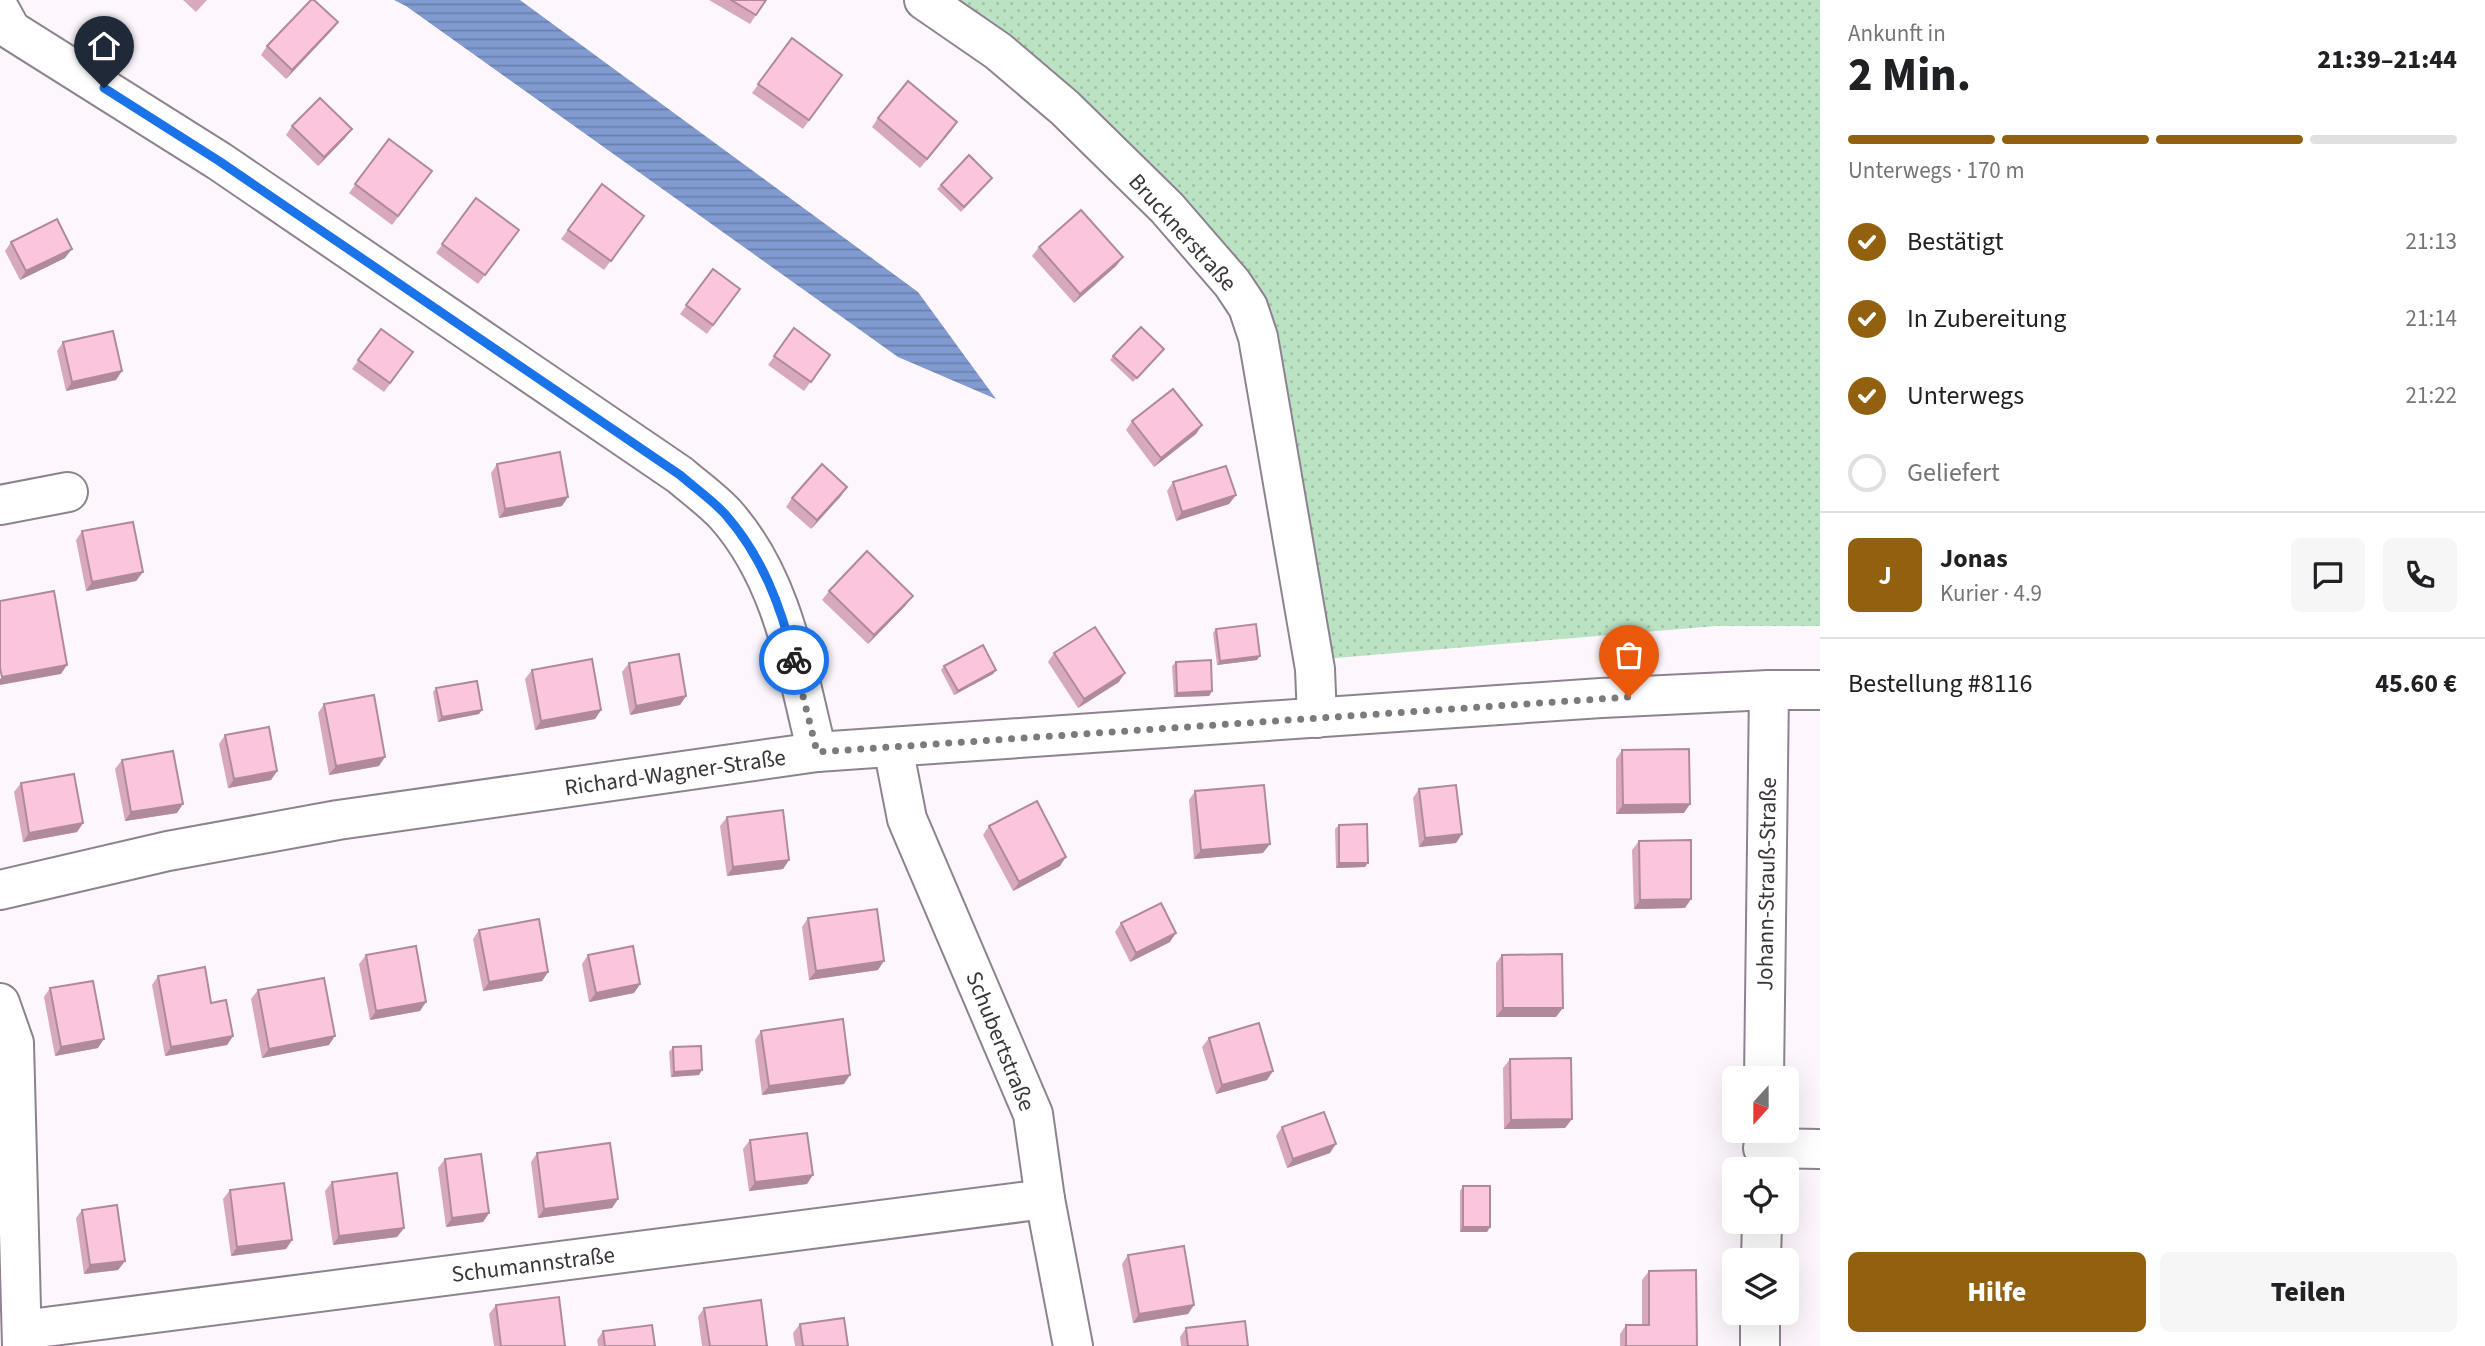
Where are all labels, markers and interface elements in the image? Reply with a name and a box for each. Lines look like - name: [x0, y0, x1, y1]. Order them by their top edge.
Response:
- pin: [74, 16, 134, 88]
- text: Ankunft in: [1848, 17, 1946, 50]
- icon: home: [85, 27, 123, 65]
- text: 21:39–21:44: [2317, 41, 2457, 78]
- text: 2 Min.: [1848, 43, 1971, 108]
- text: Unterwegs · 170 m: [1848, 154, 2024, 187]
- street label: Brucknerstraße: [1121, 166, 1245, 299]
- icon: check: [1848, 223, 1886, 261]
- text: Bestätigt: [1907, 223, 2004, 260]
- text: 21:13: [2406, 225, 2457, 258]
- icon: check: [1848, 300, 1886, 338]
- text: In Zubereitung: [1907, 300, 2066, 337]
- text: 21:14: [2406, 302, 2457, 335]
- icon: check: [1848, 377, 1886, 415]
- text: Unterwegs: [1907, 377, 2024, 414]
- text: 21:22: [2406, 379, 2457, 412]
- text: Geliefert: [1907, 454, 2000, 491]
- button: chat: [2291, 538, 2365, 612]
- button: phone: [2383, 538, 2457, 612]
- text: Jonas: [1940, 540, 2008, 577]
- text: J: [1878, 557, 1892, 594]
- text: Kurier · 4.9: [1940, 577, 2042, 610]
- courier: [759, 625, 829, 695]
- pin: [1599, 625, 1659, 697]
- icon: bag: [1610, 636, 1648, 674]
- icon: bike: [775, 641, 813, 679]
- text: Bestellung #8116: [1848, 665, 2032, 702]
- text: 45.60 €: [2375, 665, 2457, 702]
- street label: Richard-Wagner-Straße: [562, 741, 788, 804]
- street label: Johann-Strauß-Straße: [1748, 777, 1785, 991]
- street label: Schubertstraße: [957, 966, 1044, 1116]
- north arrow: [1722, 1066, 1799, 1143]
- map controls: [1722, 1066, 1799, 1325]
- button: locate: [1722, 1157, 1799, 1234]
- street label: Schumannstraße: [450, 1238, 617, 1291]
- button: layers: [1722, 1248, 1799, 1325]
- button: Hilfe: [1848, 1252, 2146, 1332]
- button: Teilen: [2160, 1252, 2457, 1332]

